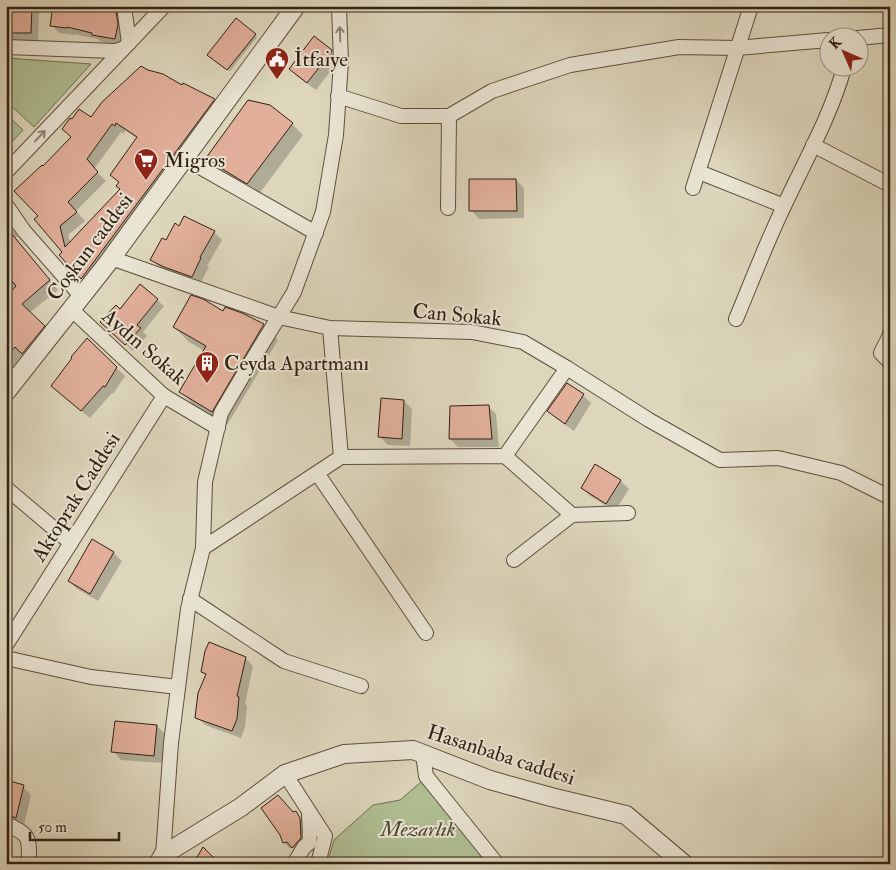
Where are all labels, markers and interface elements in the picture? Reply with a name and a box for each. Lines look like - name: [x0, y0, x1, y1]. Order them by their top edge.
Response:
- one-way arrow: [335, 27, 344, 43]
- north arrow: [818, 28, 868, 78]
- text: K: [826, 33, 845, 53]
- public building icon: İtfaiye: [264, 46, 290, 80]
- place label: İtfaiye: [294, 46, 348, 73]
- one-way arrow: [34, 130, 46, 143]
- supermarket icon: Migros: [133, 147, 159, 181]
- place label: Migros: [164, 147, 225, 174]
- street label: Coşkun caddesi: [41, 187, 140, 306]
- street label: Can Sokak: [411, 298, 503, 332]
- street label: Aydın Sokak: [95, 302, 192, 391]
- building icon: Ceyda Apartmanı: [194, 350, 220, 384]
- place label: Ceyda Apartmanı: [224, 350, 370, 377]
- street label: Aktoprak Caddesi: [25, 427, 127, 568]
- street label: Hasanbaba caddesi: [424, 718, 579, 792]
- scale bar: [30, 810, 119, 842]
- park label: Mezarlık: [379, 816, 455, 843]
- text: 50 m: [38, 818, 67, 837]

